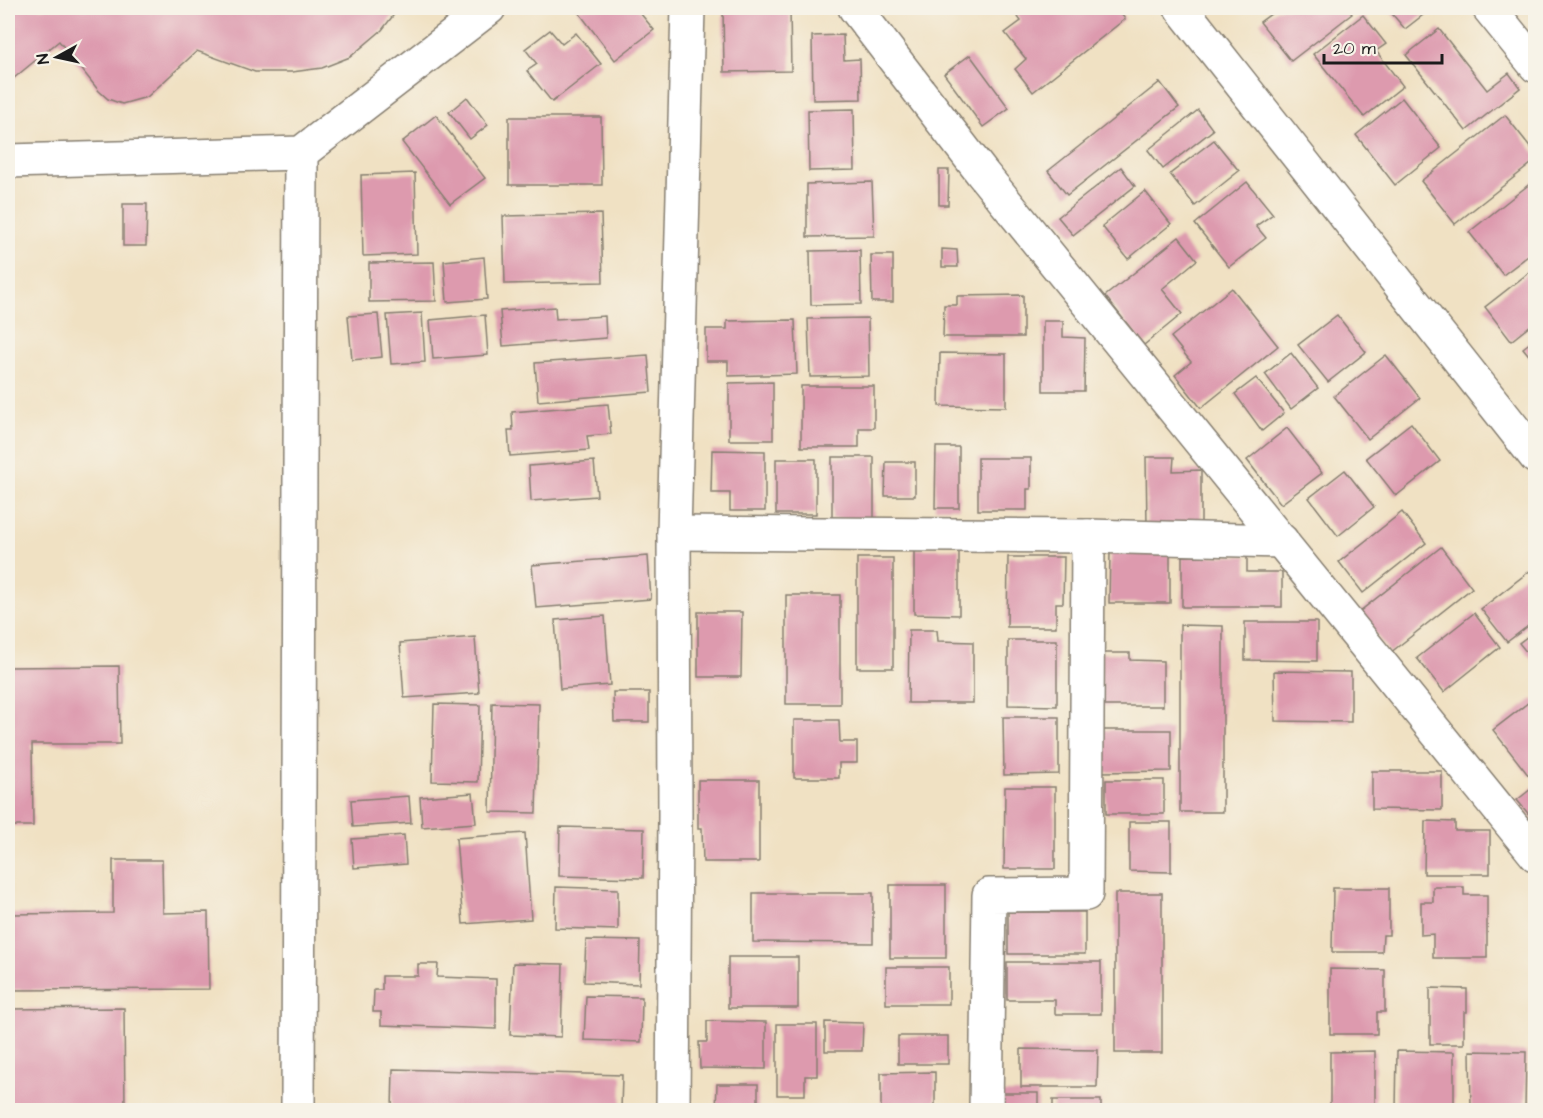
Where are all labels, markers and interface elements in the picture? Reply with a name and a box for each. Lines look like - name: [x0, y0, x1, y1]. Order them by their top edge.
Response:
- north arrow: [27, 27, 87, 87]
- scale bar: [1324, 27, 1442, 65]
- text: 20 m: [1333, 36, 1376, 61]
- text: N: [32, 52, 55, 65]

